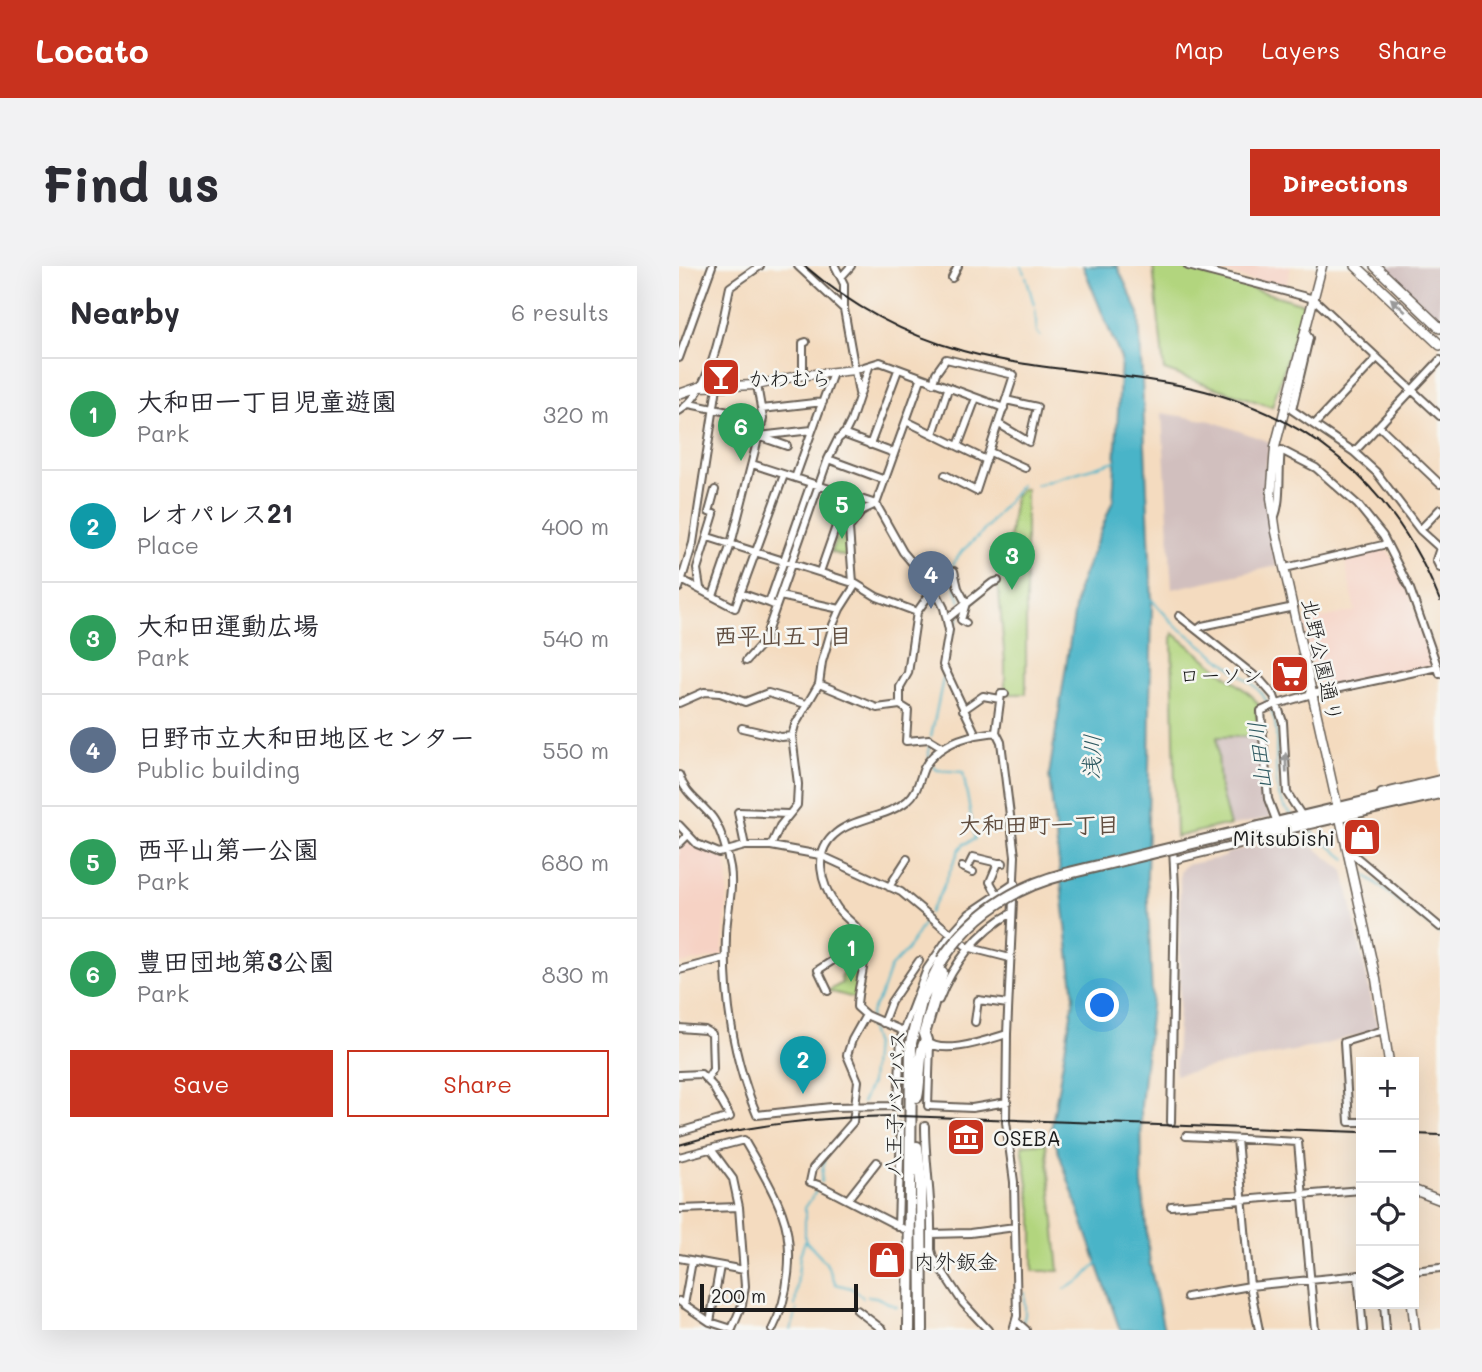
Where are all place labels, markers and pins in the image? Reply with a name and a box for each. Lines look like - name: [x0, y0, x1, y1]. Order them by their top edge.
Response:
- bar icon: かわむら: [700, 356, 742, 398]
- place label: かわむら: [748, 364, 832, 391]
- pin: 6: [718, 403, 764, 461]
- pin: 5: [819, 481, 865, 539]
- pin: 3: [989, 532, 1035, 590]
- pin: 4: [908, 551, 954, 609]
- supermarket icon: ローソン: [1269, 653, 1311, 695]
- place label: ローソン: [1179, 661, 1263, 688]
- shop icon: Mitsubishi: [1341, 816, 1383, 858]
- place label: Mitsubishi: [1233, 824, 1335, 851]
- pin: 1: [828, 924, 874, 982]
- pin: 2: [780, 1036, 826, 1094]
- museum icon: OSEBA: [945, 1116, 987, 1158]
- place label: OSEBA: [993, 1124, 1061, 1151]
- shop icon: 内外鈑金: [866, 1239, 908, 1281]
- place label: 内外鈑金: [914, 1247, 998, 1274]

